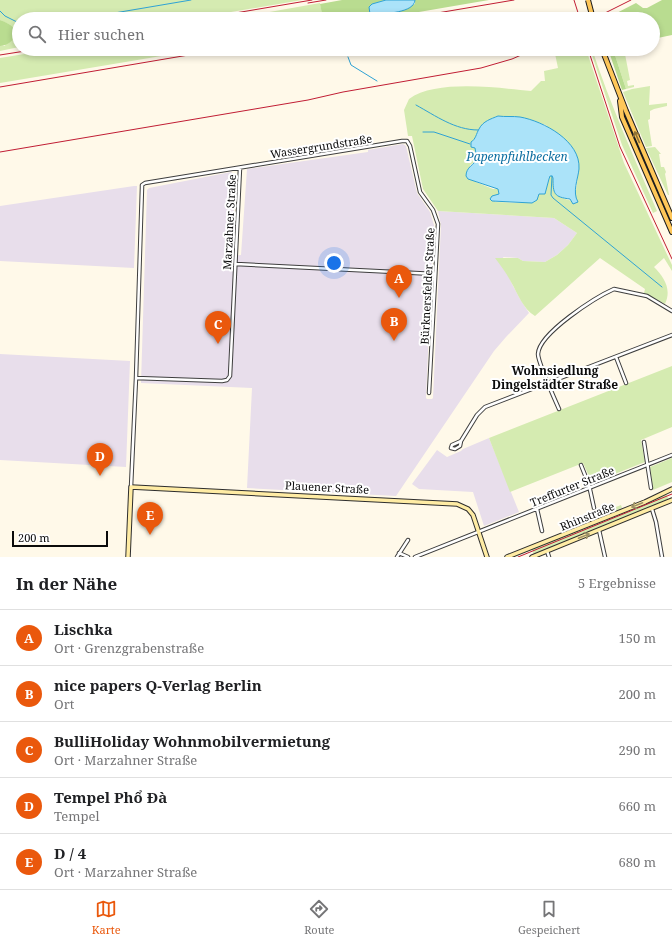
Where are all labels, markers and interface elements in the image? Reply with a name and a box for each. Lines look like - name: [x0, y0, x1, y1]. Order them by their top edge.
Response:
- search box: [12, 12, 660, 56]
- icon: search: [26, 23, 48, 45]
- text: Hier suchen: [58, 24, 145, 44]
- street label: Wassergrundstraße: [269, 131, 373, 161]
- one-way arrow: [633, 132, 640, 144]
- water label: Papenpfuhlbecken: [465, 148, 568, 165]
- street label: Marzahner Straße: [219, 174, 239, 270]
- street label: Bürknersfelder Straße: [416, 227, 438, 345]
- your location: [324, 253, 344, 273]
- pin: A: [386, 265, 412, 298]
- pin: B: [381, 308, 407, 341]
- pin: C: [205, 311, 231, 344]
- district label: Wohnsiedlung Dingelstädter Straße: [492, 362, 618, 393]
- pin: D: [87, 443, 113, 476]
- street label: Treffurter Straße: [528, 462, 616, 510]
- street label: Plauener Straße: [285, 477, 370, 497]
- street label: Rhinstraße: [557, 498, 617, 534]
- pin: E: [137, 502, 163, 535]
- one-way arrow: [631, 502, 643, 510]
- scale bar: [12, 529, 108, 548]
- text: 200 m: [18, 530, 50, 545]
- one-way arrow: [577, 532, 589, 540]
- text: In der Nähe: [16, 572, 117, 595]
- text: 5 Ergebnisse: [578, 574, 656, 592]
- text: Lischka: [54, 619, 113, 639]
- text: A: [24, 629, 34, 647]
- text: 150 m: [619, 629, 656, 647]
- text: Ort · Grenzgrabenstraße: [54, 639, 204, 657]
- text: nice papers Q-Verlag Berlin: [54, 675, 262, 695]
- text: B: [25, 685, 33, 703]
- text: 200 m: [619, 685, 656, 703]
- text: Ort: [54, 695, 74, 713]
- text: BulliHoliday Wohnmobilvermietung: [54, 731, 330, 751]
- text: C: [25, 741, 33, 759]
- text: 290 m: [619, 741, 656, 759]
- text: Ort · Marzahner Straße: [54, 751, 197, 769]
- text: Tempel Phổ Đà: [54, 787, 167, 807]
- text: D: [24, 797, 34, 815]
- text: 660 m: [619, 797, 656, 815]
- text: Tempel: [54, 807, 100, 825]
- text: D / 4: [54, 843, 86, 863]
- text: E: [25, 853, 33, 871]
- text: 680 m: [619, 853, 656, 871]
- text: Ort · Marzahner Straße: [54, 863, 197, 881]
- tab: Karte: [92, 898, 121, 937]
- tab: Route: [304, 898, 334, 937]
- tab: Gespeichert: [518, 898, 580, 937]

